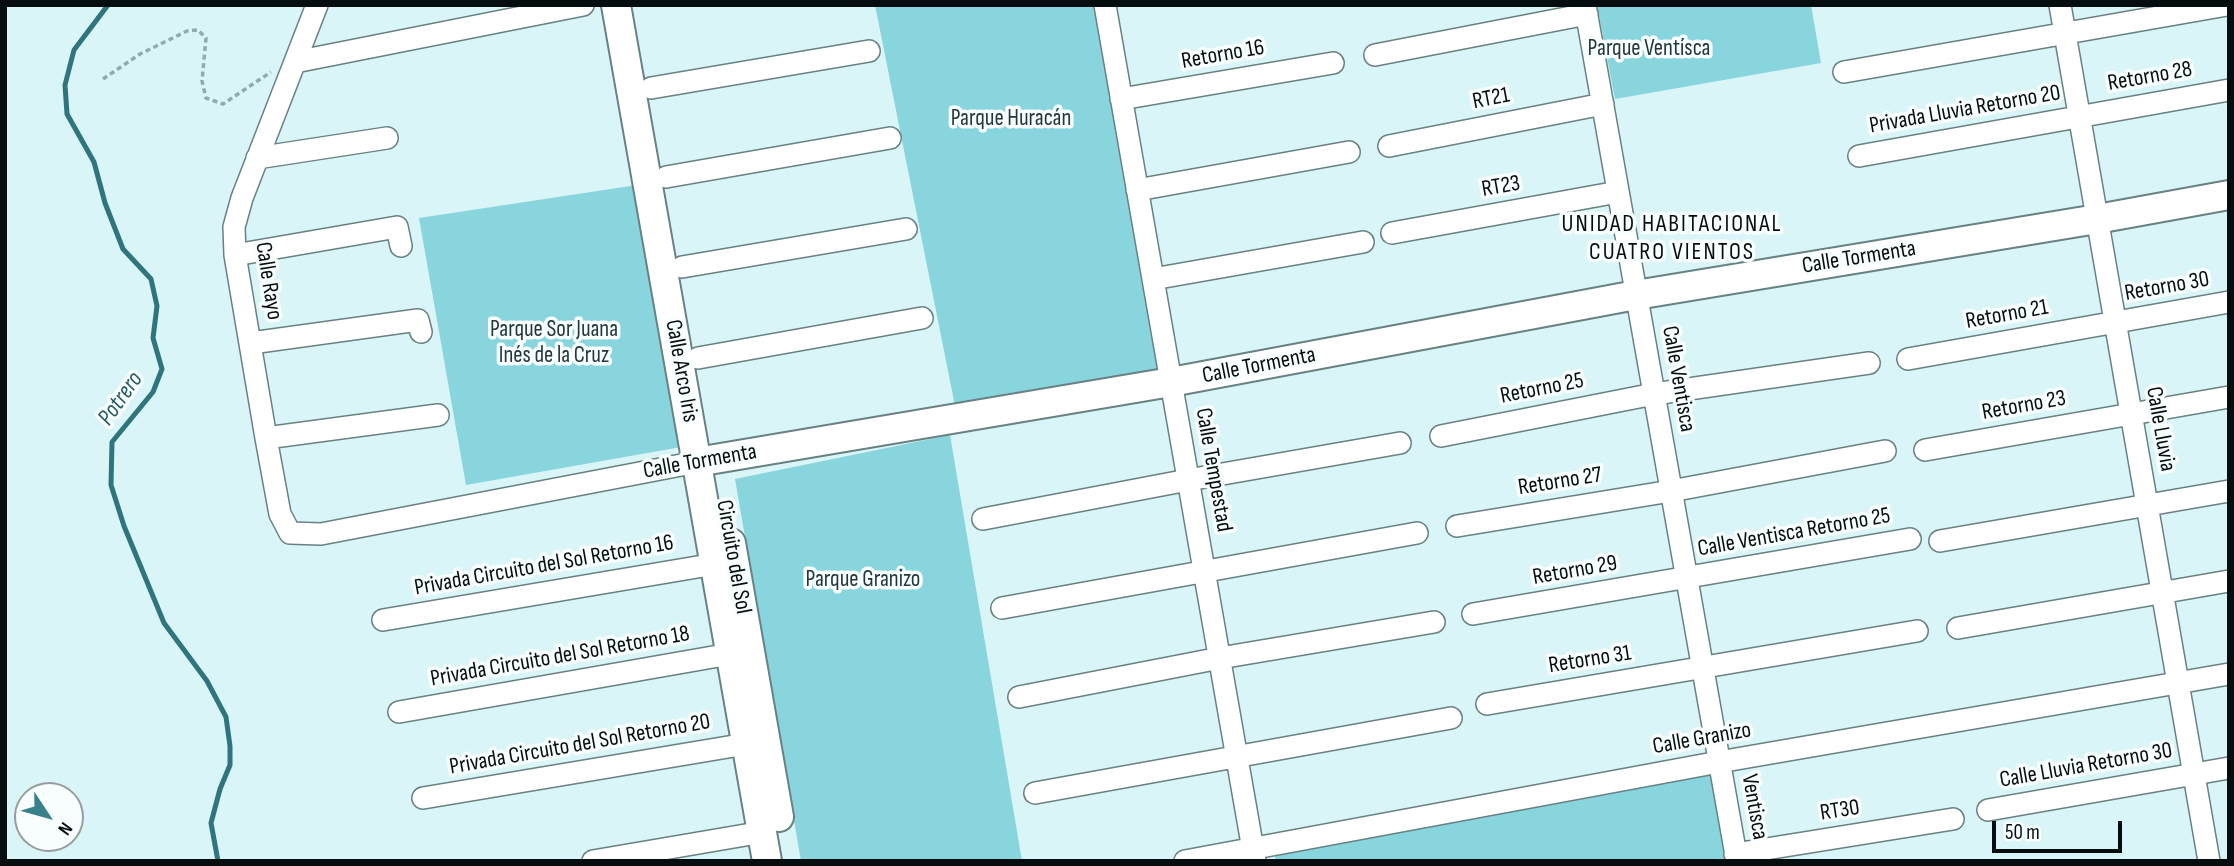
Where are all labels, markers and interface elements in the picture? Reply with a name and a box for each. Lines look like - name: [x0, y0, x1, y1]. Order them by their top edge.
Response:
- street label: Retorno 16: [1179, 34, 1267, 76]
- park label: Parque Ventísca: [1588, 35, 1710, 63]
- street label: Retorno 28: [2106, 56, 2194, 98]
- street label: Privada Lluvia Retorno 20: [1867, 80, 2063, 140]
- street label: RT21: [1470, 82, 1512, 116]
- park label: Parque Huracán: [951, 105, 1071, 133]
- street label: RT23: [1480, 170, 1522, 204]
- district label: UNIDAD HABITACIONAL CUATRO VIENTOS: [1564, 211, 1780, 267]
- street label: Calle Tormenta: [1800, 235, 1918, 281]
- street label: Calle Rayo: [248, 240, 288, 322]
- street label: Retorno 30: [2123, 266, 2211, 308]
- street label: Retorno 21: [1964, 294, 2050, 336]
- park label: Parque Sor Juana Inés de la Cruz: [490, 316, 618, 370]
- street label: Calle Arco Iris: [658, 318, 704, 424]
- street label: Calle Ventisca: [1655, 324, 1701, 434]
- street label: Calle Tormenta: [1200, 341, 1318, 391]
- water label: Potrero: [92, 367, 150, 431]
- street label: Retorno 25: [1498, 367, 1586, 411]
- street label: Calle Lluvia: [2139, 384, 2181, 474]
- street label: Retorno 23: [1980, 385, 2068, 427]
- street label: Calle Tempestad: [1189, 406, 1237, 534]
- street label: Calle Tormenta: [641, 438, 759, 486]
- street label: Retorno 27: [1516, 462, 1604, 502]
- street label: Circuito del Sol: [709, 498, 757, 616]
- street label: Calle Ventisca Retorno 25: [1695, 502, 1893, 564]
- street label: Privada Circuito del Sol Retorno 16: [412, 530, 676, 602]
- street label: Retorno 29: [1531, 550, 1619, 592]
- park label: Parque Granizo: [806, 566, 920, 594]
- street label: Privada Circuito del Sol Retorno 18: [428, 621, 692, 693]
- street label: Retorno 31: [1547, 640, 1633, 680]
- street label: Privada Circuito del Sol Retorno 20: [447, 708, 713, 782]
- street label: Calle Granizo: [1651, 717, 1753, 761]
- street label: Calle Lluvia Retorno 30: [1998, 737, 2174, 795]
- street label: Ventisca: [1735, 772, 1773, 842]
- north arrow: [14, 782, 84, 852]
- street label: RT30: [1818, 794, 1862, 828]
- scale bar: [1996, 806, 2126, 850]
- text: N: [52, 818, 77, 839]
- text: 50 m: [2005, 820, 2040, 845]

